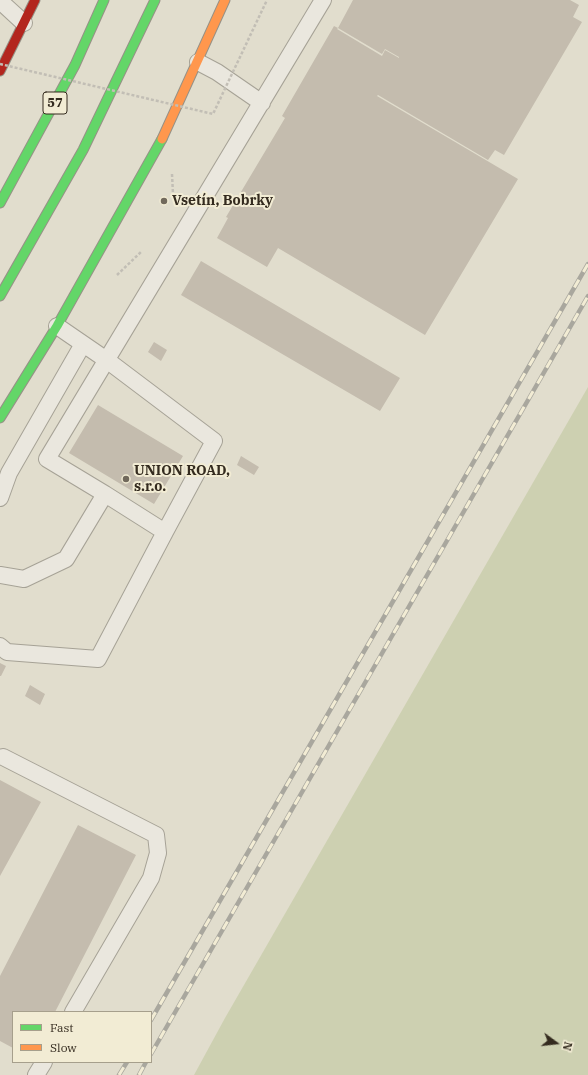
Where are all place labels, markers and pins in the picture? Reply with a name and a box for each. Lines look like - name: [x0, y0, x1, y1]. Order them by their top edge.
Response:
- place label: Vsetín, Bobrky: [172, 193, 273, 209]
- marker: Vsetín, Bobrky: [159, 196, 169, 206]
- place label: UNION ROAD, s.r.o.: [134, 463, 230, 496]
- marker: UNION ROAD, s.r.o.: [121, 474, 131, 484]

